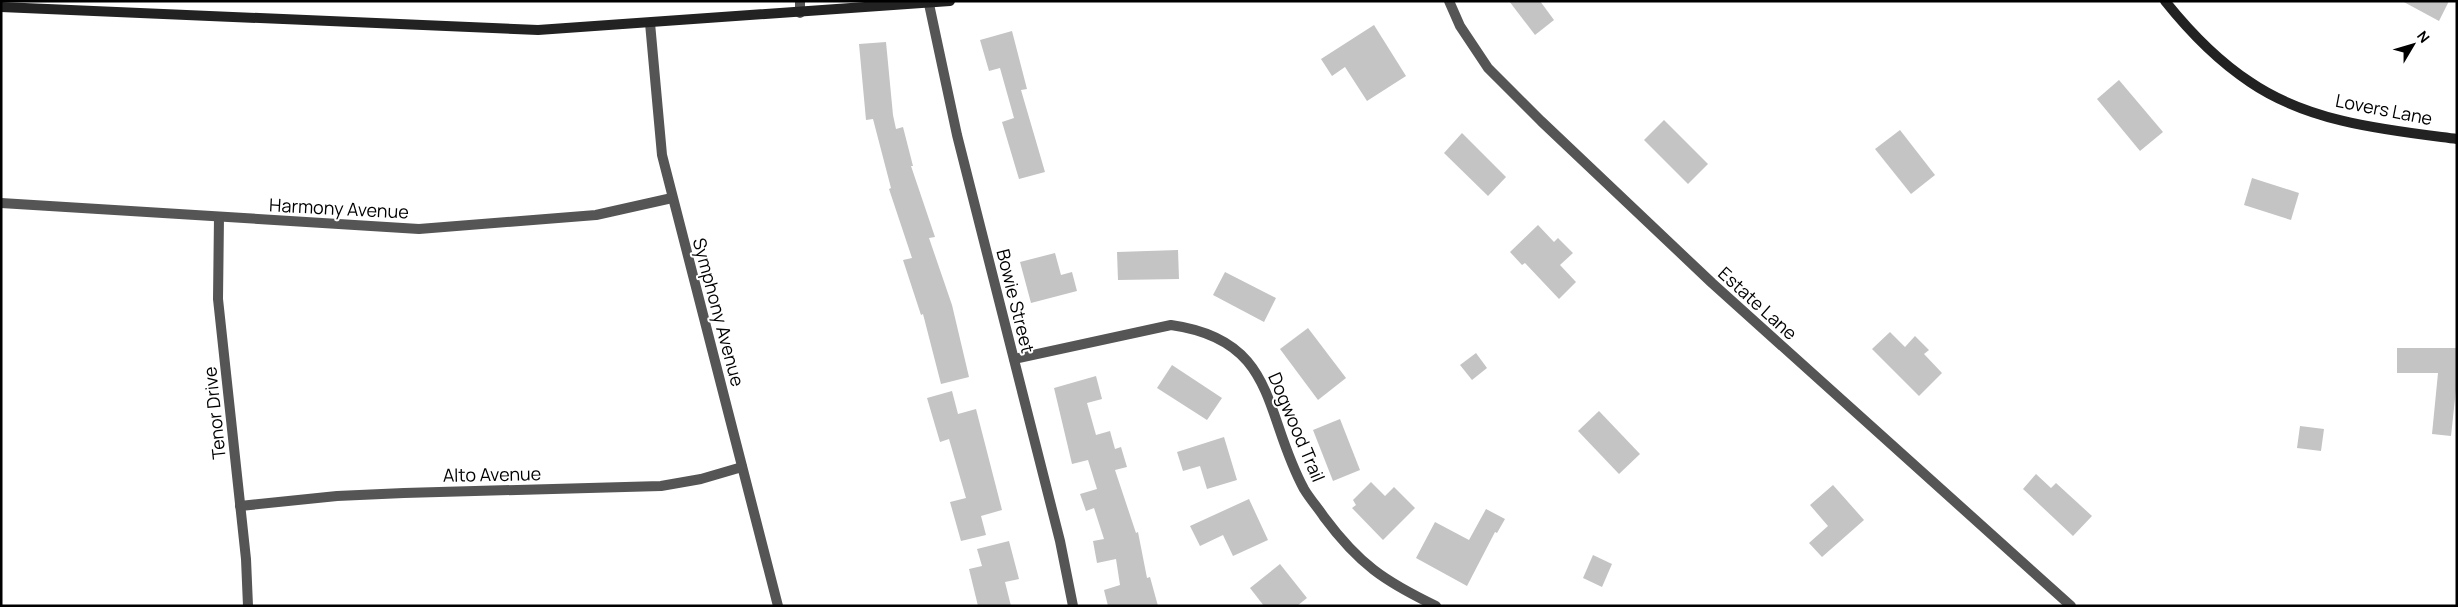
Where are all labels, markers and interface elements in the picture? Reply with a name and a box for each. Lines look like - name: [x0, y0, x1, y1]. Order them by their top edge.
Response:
- north arrow: [2388, 20, 2438, 70]
- text: N: [2413, 27, 2434, 47]
- street label: Lovers Lane: [2333, 88, 2435, 130]
- street label: Harmony Avenue: [269, 192, 409, 224]
- street label: Symphony Avenue: [688, 235, 750, 389]
- street label: Bowie Street: [991, 247, 1041, 355]
- street label: Estate Lane: [1713, 261, 1803, 345]
- street label: Tenor Drive: [197, 365, 231, 461]
- street label: Dogwood Trail: [1263, 369, 1331, 485]
- street label: Alto Avenue: [443, 461, 541, 487]

